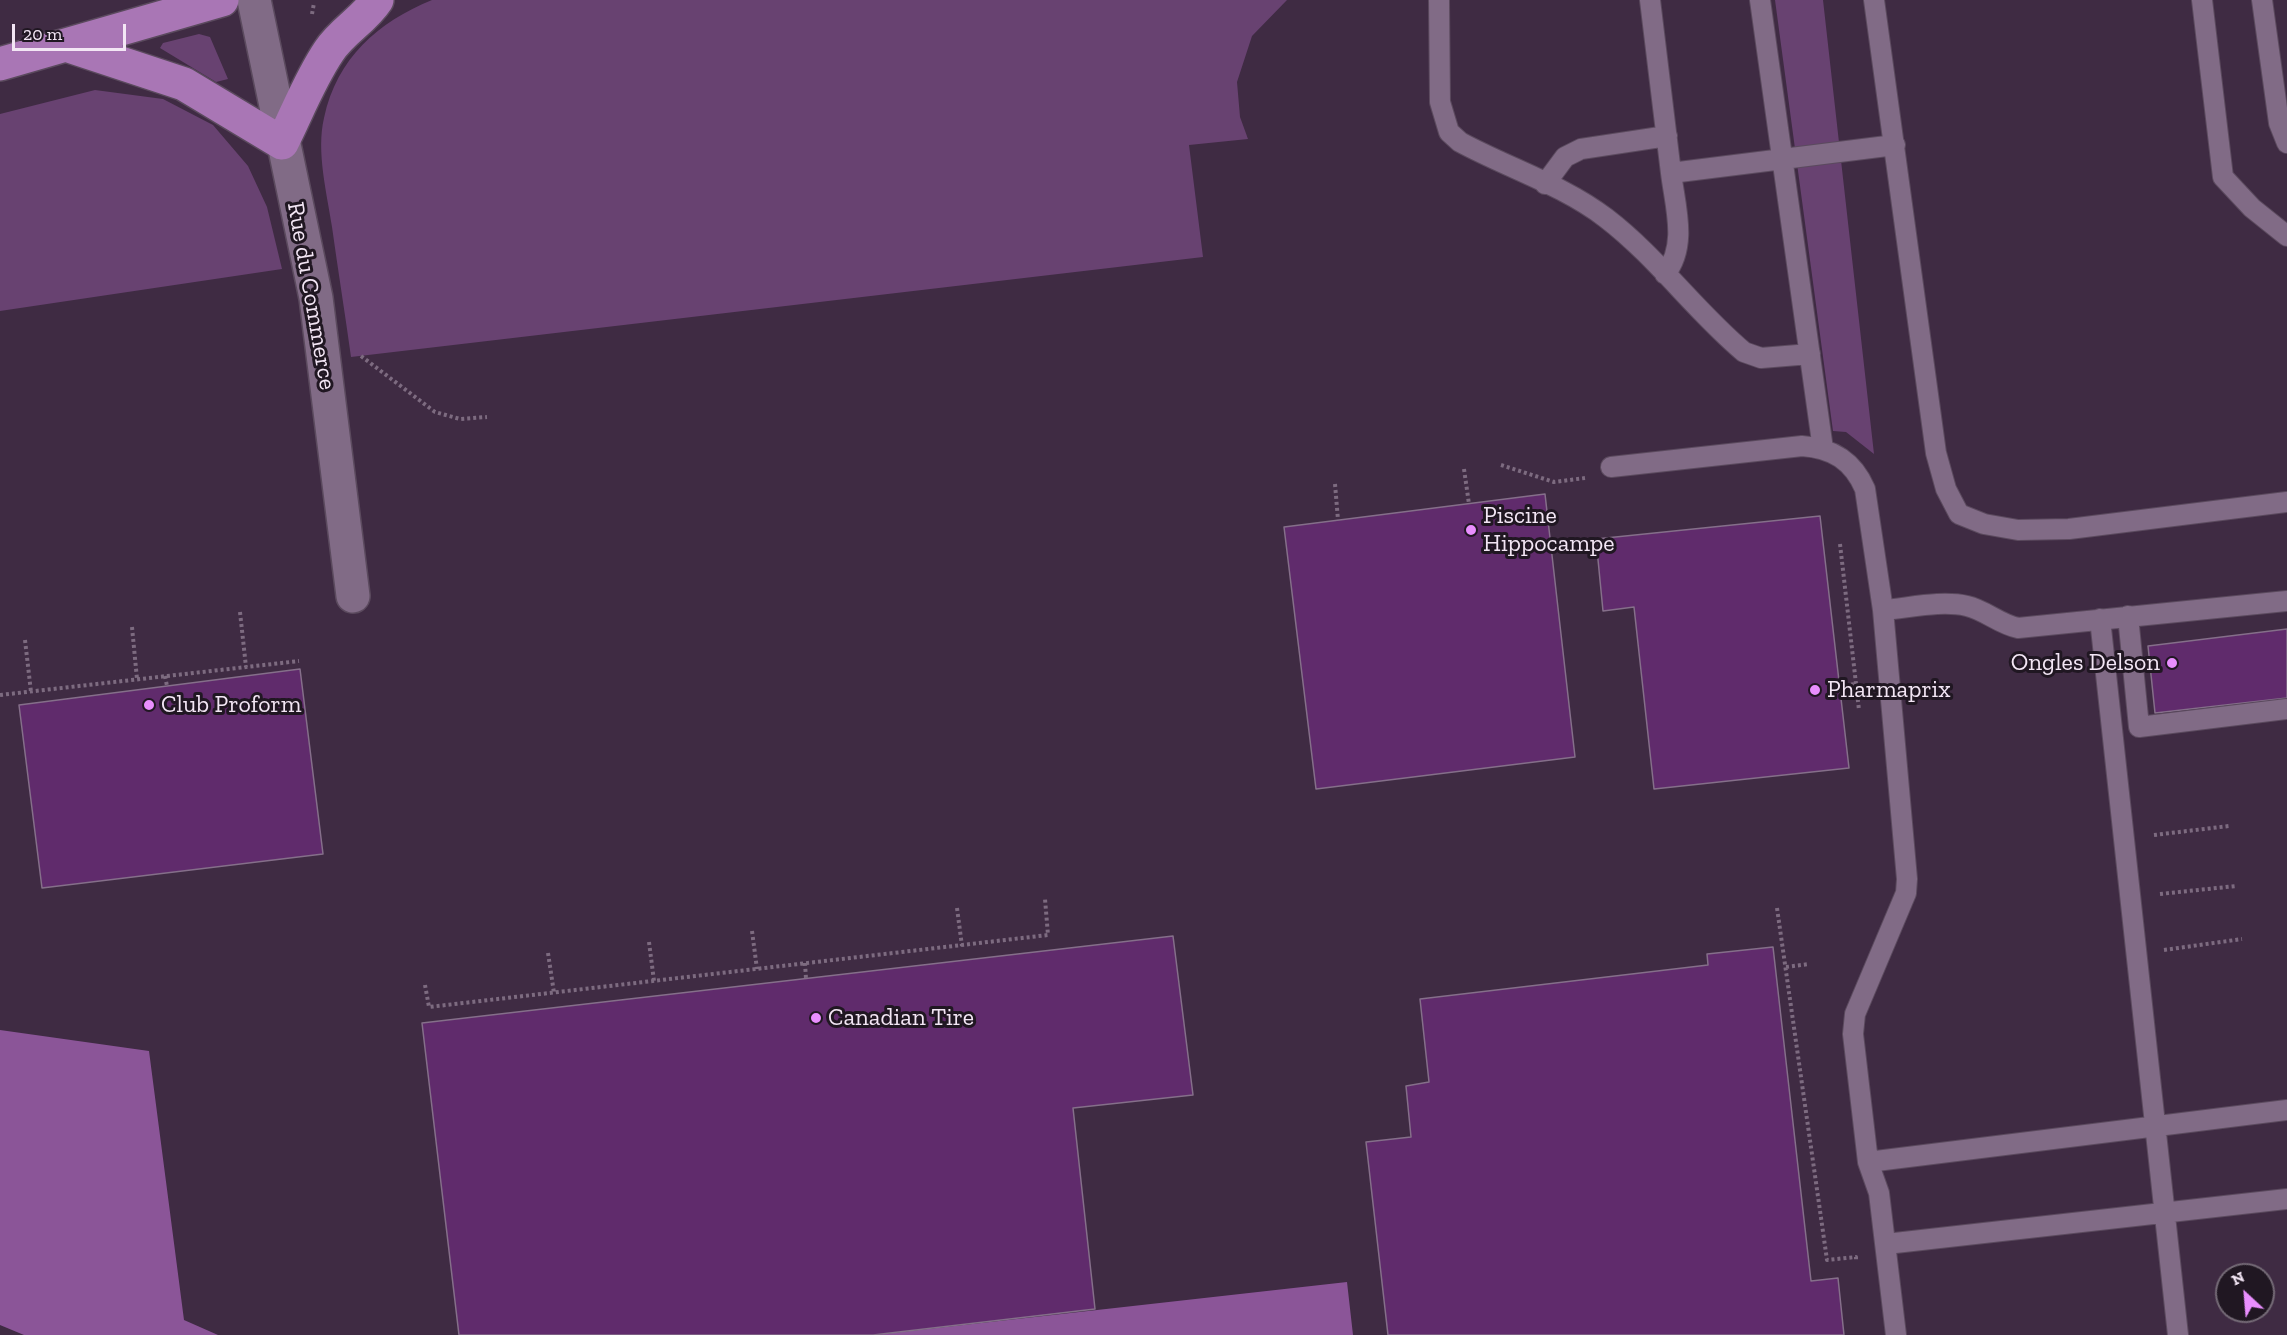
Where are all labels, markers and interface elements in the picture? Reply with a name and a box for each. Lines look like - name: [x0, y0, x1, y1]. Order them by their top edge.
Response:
- scale bar: [15, 12, 129, 50]
- text: 20 m: [23, 23, 62, 45]
- street label: Rue du Commerce: [280, 200, 342, 392]
- place label: Piscine Hippocampe: [1483, 502, 1614, 558]
- marker: Piscine Hippocampe: [1464, 523, 1478, 537]
- place label: Ongles Delson: [2011, 649, 2160, 677]
- marker: Ongles Delson: [2165, 656, 2179, 670]
- place label: Pharmaprix: [1827, 676, 1951, 704]
- marker: Pharmaprix: [1808, 683, 1822, 697]
- place label: Club Proform: [161, 691, 301, 719]
- marker: Club Proform: [142, 698, 156, 712]
- place label: Canadian Tire: [828, 1004, 974, 1032]
- marker: Canadian Tire: [809, 1011, 823, 1025]
- north arrow: [2215, 1263, 2275, 1323]
- text: N: [2228, 1267, 2247, 1289]

